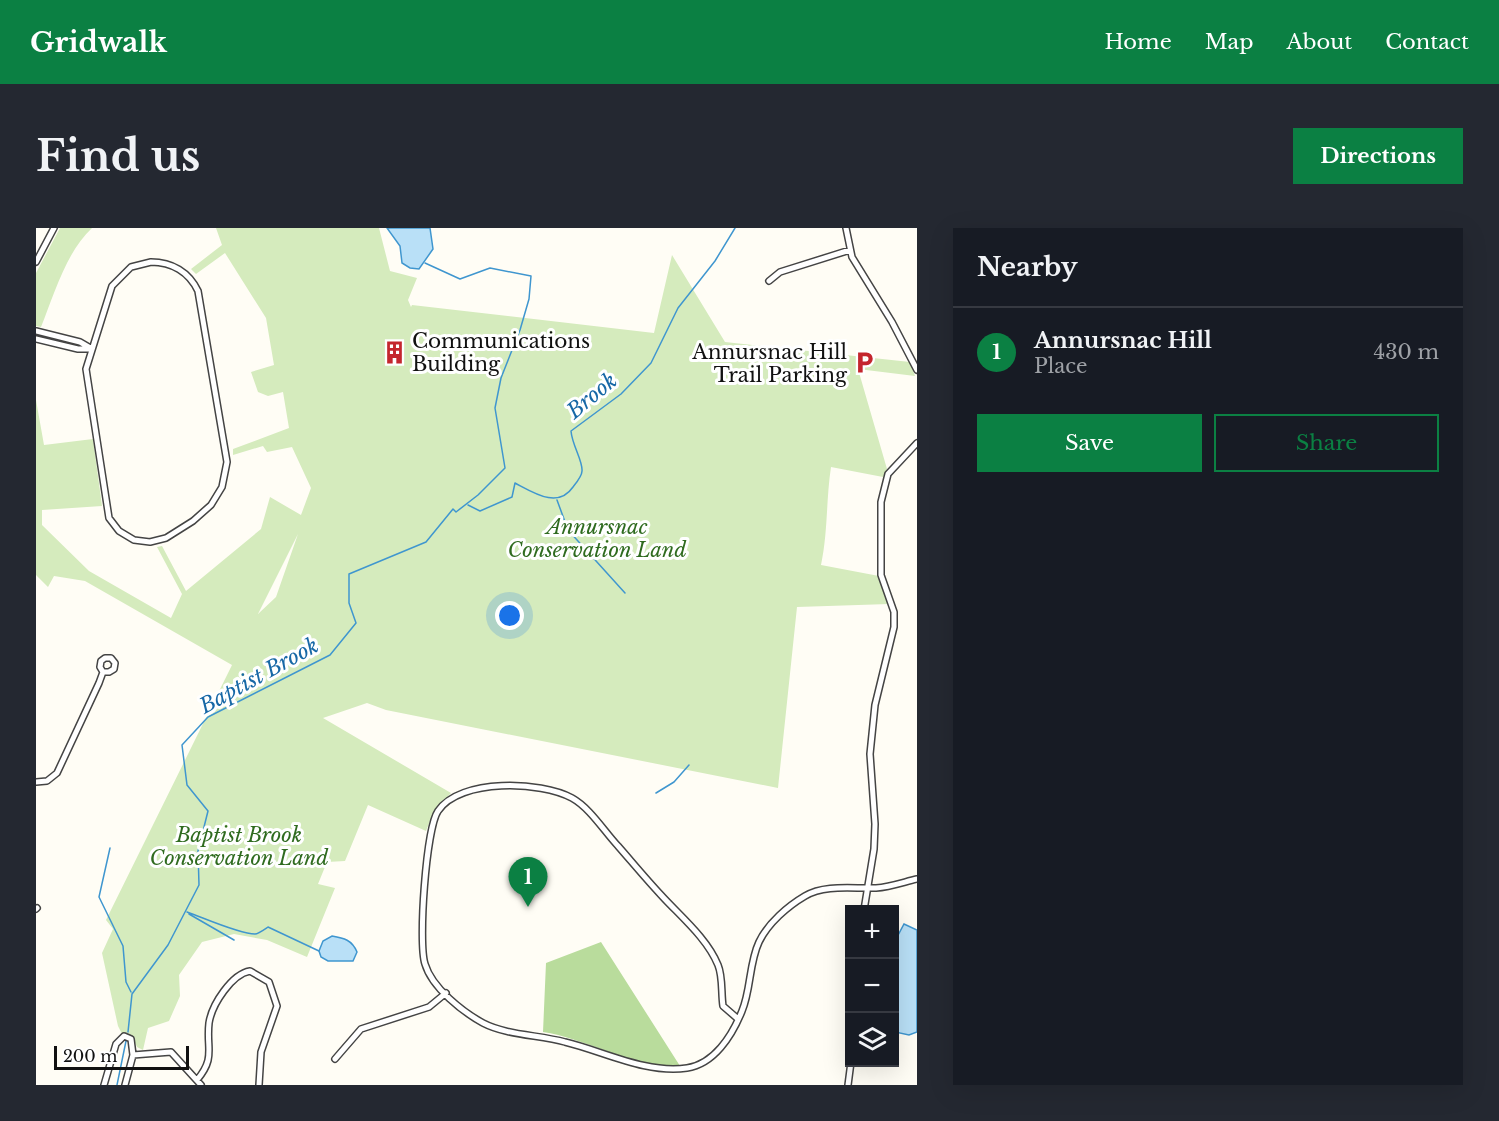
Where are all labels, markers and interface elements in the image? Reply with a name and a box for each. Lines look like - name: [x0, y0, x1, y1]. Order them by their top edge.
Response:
- text: Gridwalk: [30, 25, 167, 60]
- text: Home: [1105, 29, 1172, 55]
- text: Map: [1205, 29, 1253, 55]
- text: About: [1286, 29, 1352, 55]
- text: Contact: [1385, 29, 1469, 55]
- button: Directions: [1293, 128, 1463, 184]
- text: Find us: [36, 130, 200, 182]
- text: Nearby: [977, 251, 1078, 283]
- text: Annursnac Hill: [1034, 327, 1212, 354]
- place label: Communications Building: [412, 329, 590, 376]
- building icon: Communications Building: [381, 340, 407, 366]
- place label: Annursnac Hill Trail Parking: [691, 340, 848, 387]
- text: 1: [992, 340, 1001, 364]
- text: 430 m: [1374, 340, 1439, 364]
- parking icon: Annursnac Hill Trail Parking: [852, 350, 878, 376]
- text: Place: [1034, 354, 1088, 378]
- water label: Brook: [561, 368, 622, 425]
- button: Save: [977, 414, 1202, 472]
- button: Share: [1214, 414, 1439, 472]
- park label: Annursnac Conservation Land: [508, 515, 686, 562]
- your location: [495, 601, 524, 630]
- water label: Baptist Brook: [194, 633, 323, 720]
- park label: Baptist Brook Conservation Land: [150, 823, 328, 870]
- pin: 1: [508, 858, 548, 907]
- map controls: [845, 905, 899, 1067]
- button: +: [845, 905, 899, 959]
- button: −: [845, 959, 899, 1013]
- button: layers: [845, 1013, 899, 1067]
- scale bar: [54, 1043, 189, 1070]
- text: 200 m: [63, 1046, 117, 1066]

